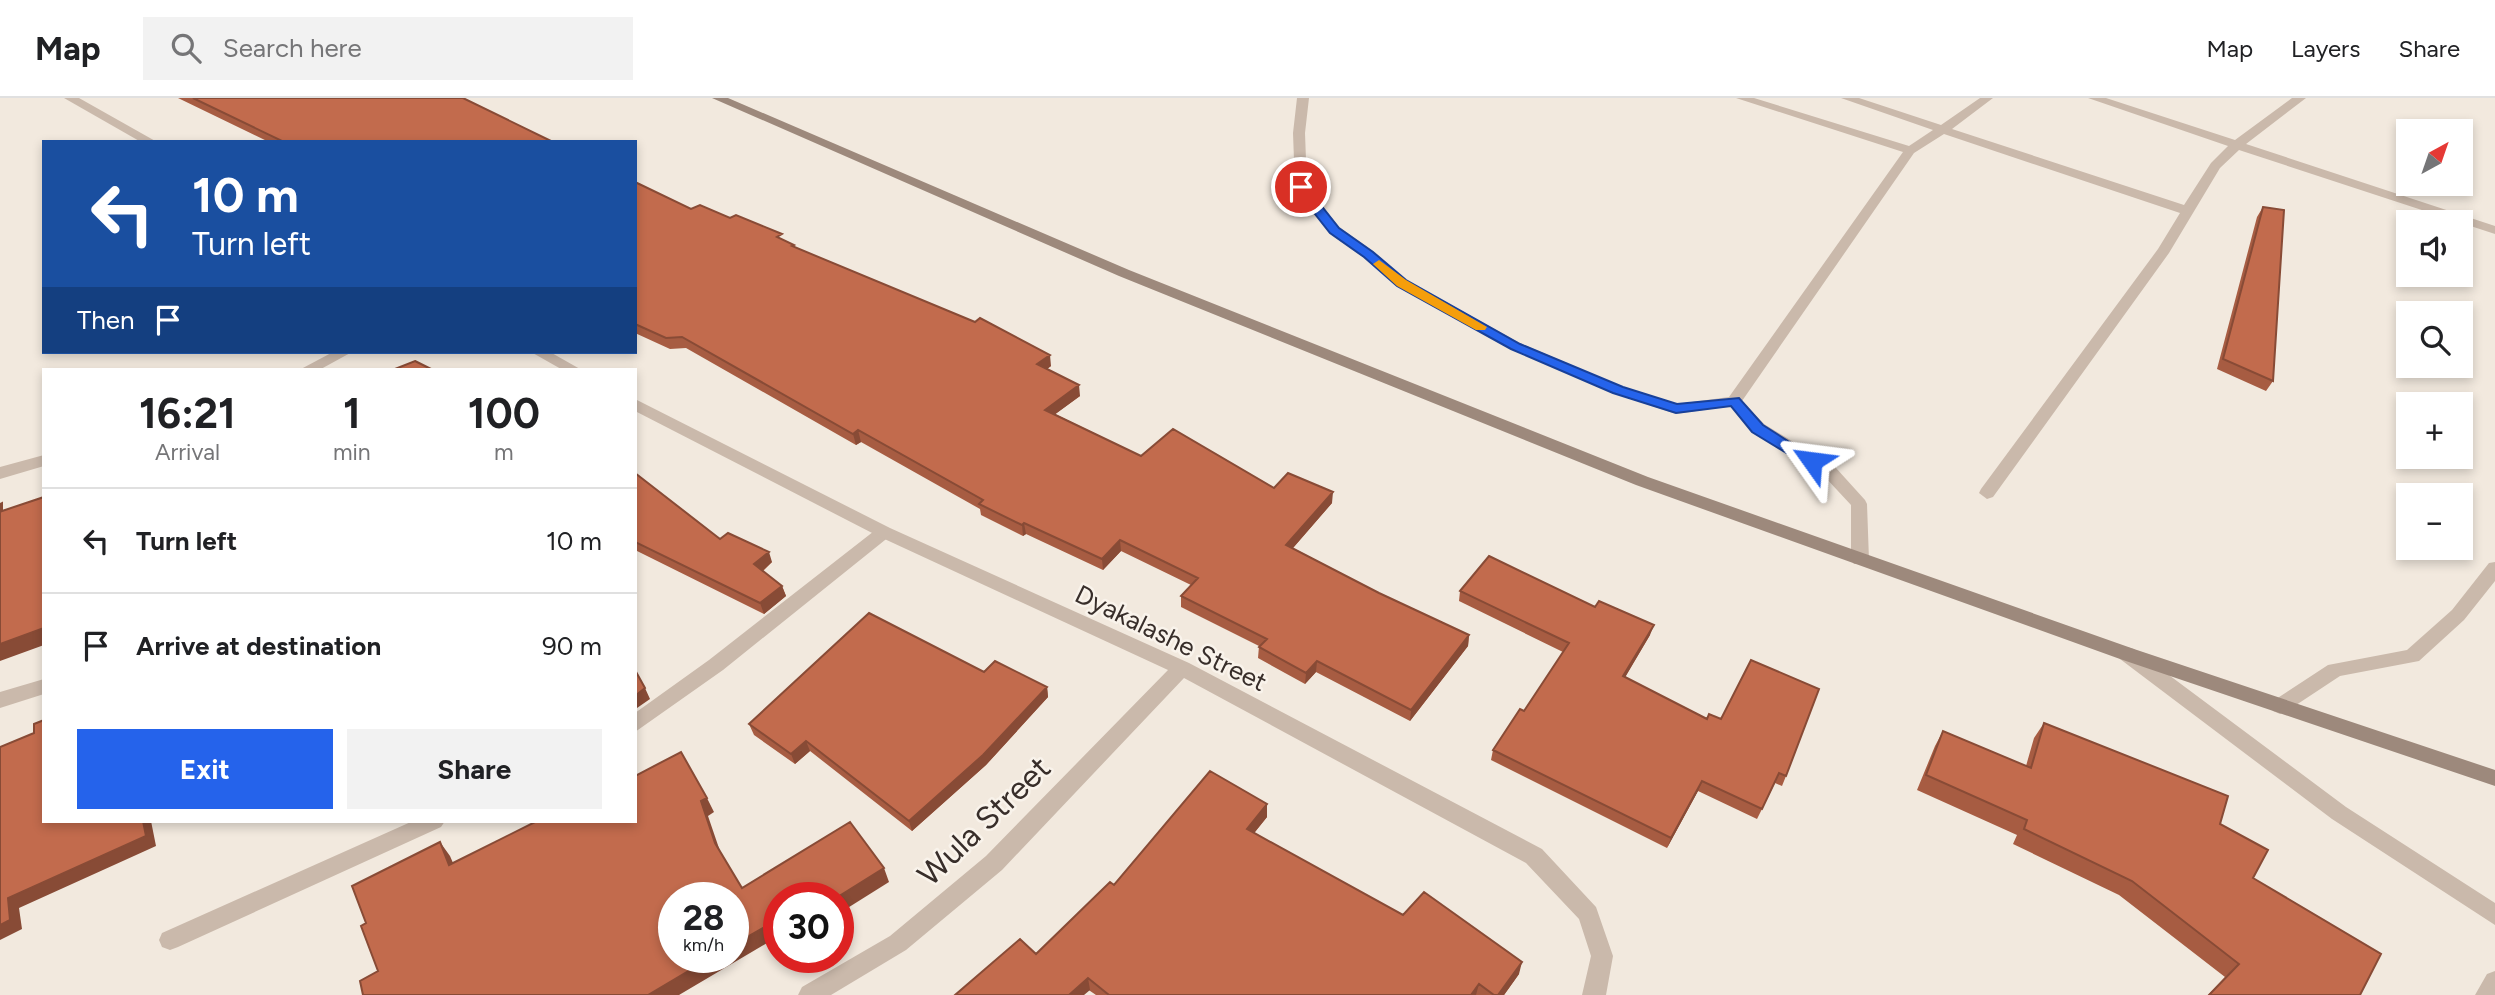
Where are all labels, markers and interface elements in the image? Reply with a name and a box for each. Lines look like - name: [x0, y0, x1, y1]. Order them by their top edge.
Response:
- search box: [143, 17, 633, 80]
- text: Map: [35, 29, 101, 68]
- icon: search: [167, 29, 205, 67]
- text: Search here: [223, 32, 362, 64]
- text: Map: [2206, 34, 2253, 63]
- text: Layers: [2291, 34, 2360, 63]
- text: Share: [2398, 34, 2460, 63]
- north arrow: [2396, 119, 2473, 196]
- map controls: [2396, 119, 2473, 560]
- pin: [1271, 157, 1331, 217]
- text: 10 m: [192, 165, 299, 224]
- icon: left: [77, 168, 168, 259]
- icon: arrive: [1282, 168, 1320, 206]
- button: sound: [2396, 210, 2473, 287]
- text: Turn left: [192, 225, 311, 263]
- icon: arrive: [149, 301, 187, 339]
- button: search: [2396, 301, 2473, 378]
- text: Then: [77, 304, 135, 336]
- text: 16:21: [139, 388, 236, 439]
- text: 1: [343, 388, 361, 439]
- text: 100: [468, 388, 540, 439]
- button: +: [2396, 392, 2473, 469]
- position arrow: [1775, 424, 1849, 498]
- text: Arrival: [155, 438, 220, 466]
- text: min: [333, 438, 371, 466]
- text: m: [494, 438, 514, 466]
- button: −: [2396, 483, 2473, 560]
- icon: left: [77, 522, 115, 560]
- text: Turn left: [136, 525, 237, 557]
- text: 10 m: [546, 525, 602, 557]
- street label: Dyakalashe Street: [1070, 578, 1272, 698]
- icon: arrive: [77, 627, 115, 665]
- text: Arrive at destination: [136, 630, 381, 662]
- text: 90 m: [542, 630, 602, 662]
- button: Exit: [77, 729, 333, 809]
- button: Share: [347, 729, 602, 809]
- street label: Wula Street: [910, 749, 1058, 893]
- speed limit sign: 30: [763, 882, 854, 973]
- text: 28: [683, 897, 724, 939]
- text: km/h: [683, 934, 724, 956]

